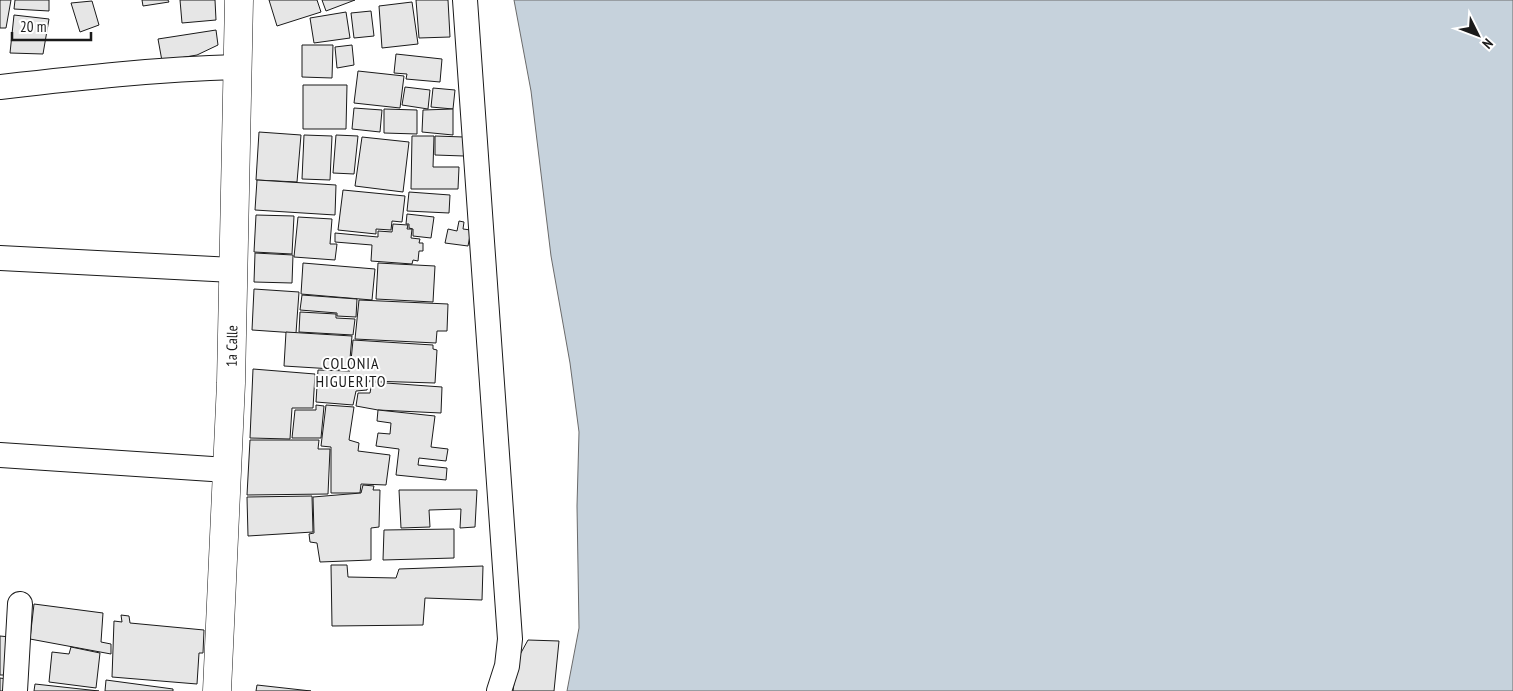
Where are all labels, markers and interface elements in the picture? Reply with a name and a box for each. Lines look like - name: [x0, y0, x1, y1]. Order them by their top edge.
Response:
- scale bar: [12, 10, 91, 42]
- north arrow: [1453, 10, 1503, 60]
- text: 20 m: [20, 17, 46, 36]
- text: N: [1478, 35, 1497, 53]
- street label: 1a Calle: [222, 325, 241, 367]
- district label: COLONIA HIGUERITO: [315, 353, 387, 391]

